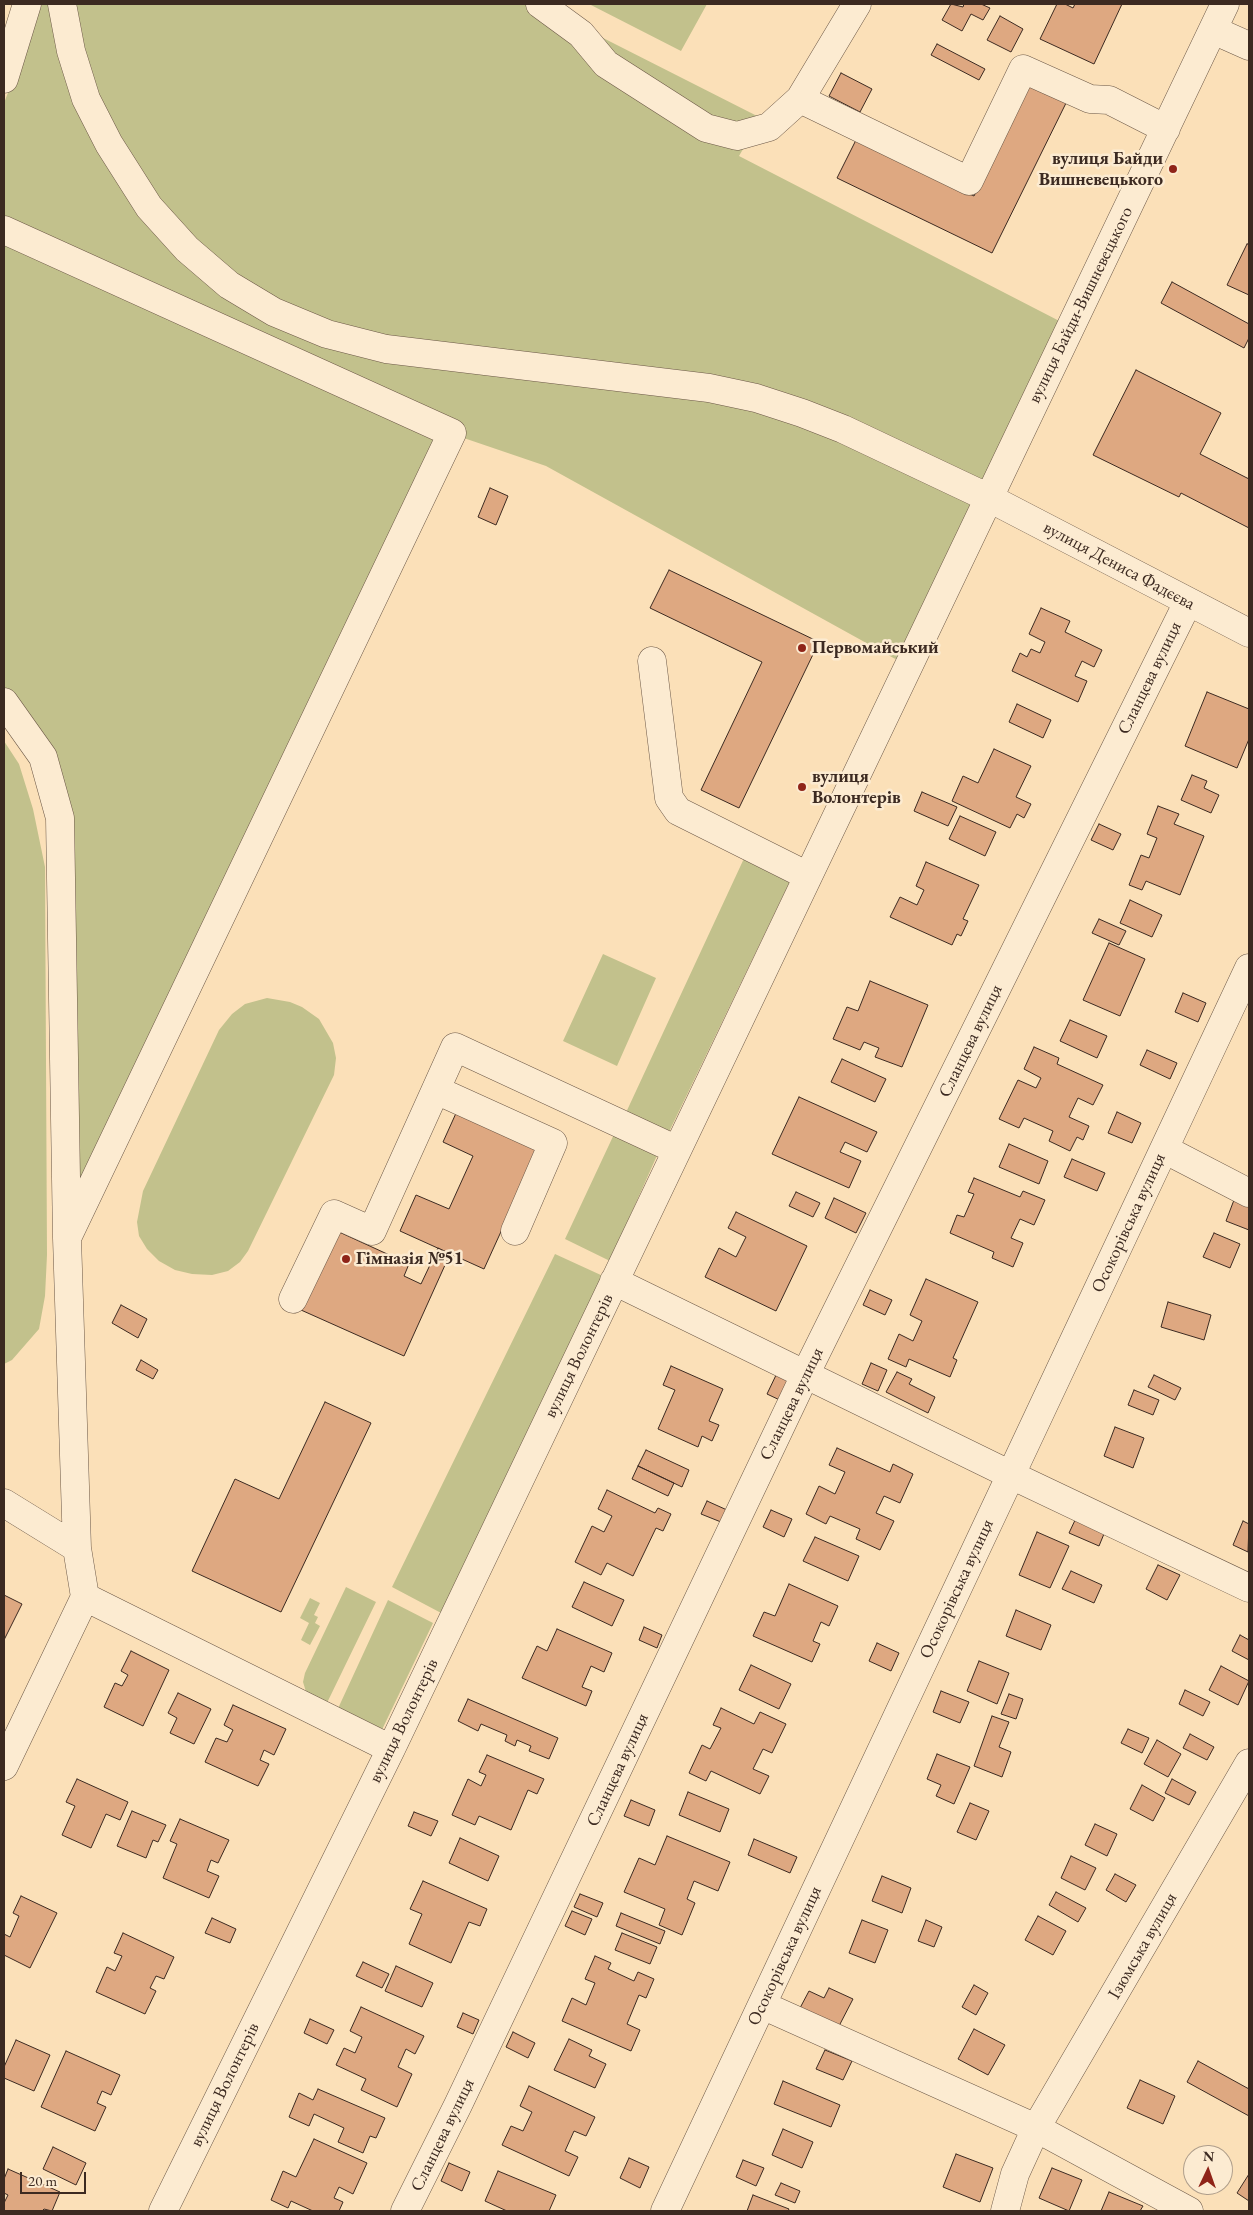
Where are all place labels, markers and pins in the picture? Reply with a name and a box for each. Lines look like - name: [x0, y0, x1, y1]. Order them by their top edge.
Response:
- place label: вулиця Байди Вишневецького: [1039, 148, 1163, 190]
- marker: вулиця Байди Вишневецького: [1167, 163, 1179, 175]
- place label: Первомайський: [812, 637, 939, 659]
- marker: Первомайський: [796, 642, 808, 654]
- place label: вулиця Волонтерів: [812, 766, 901, 809]
- marker: вулиця Волонтерів: [796, 781, 808, 793]
- place label: Гімназія №51: [356, 1248, 463, 1270]
- marker: Гімназія №51: [340, 1253, 352, 1265]

